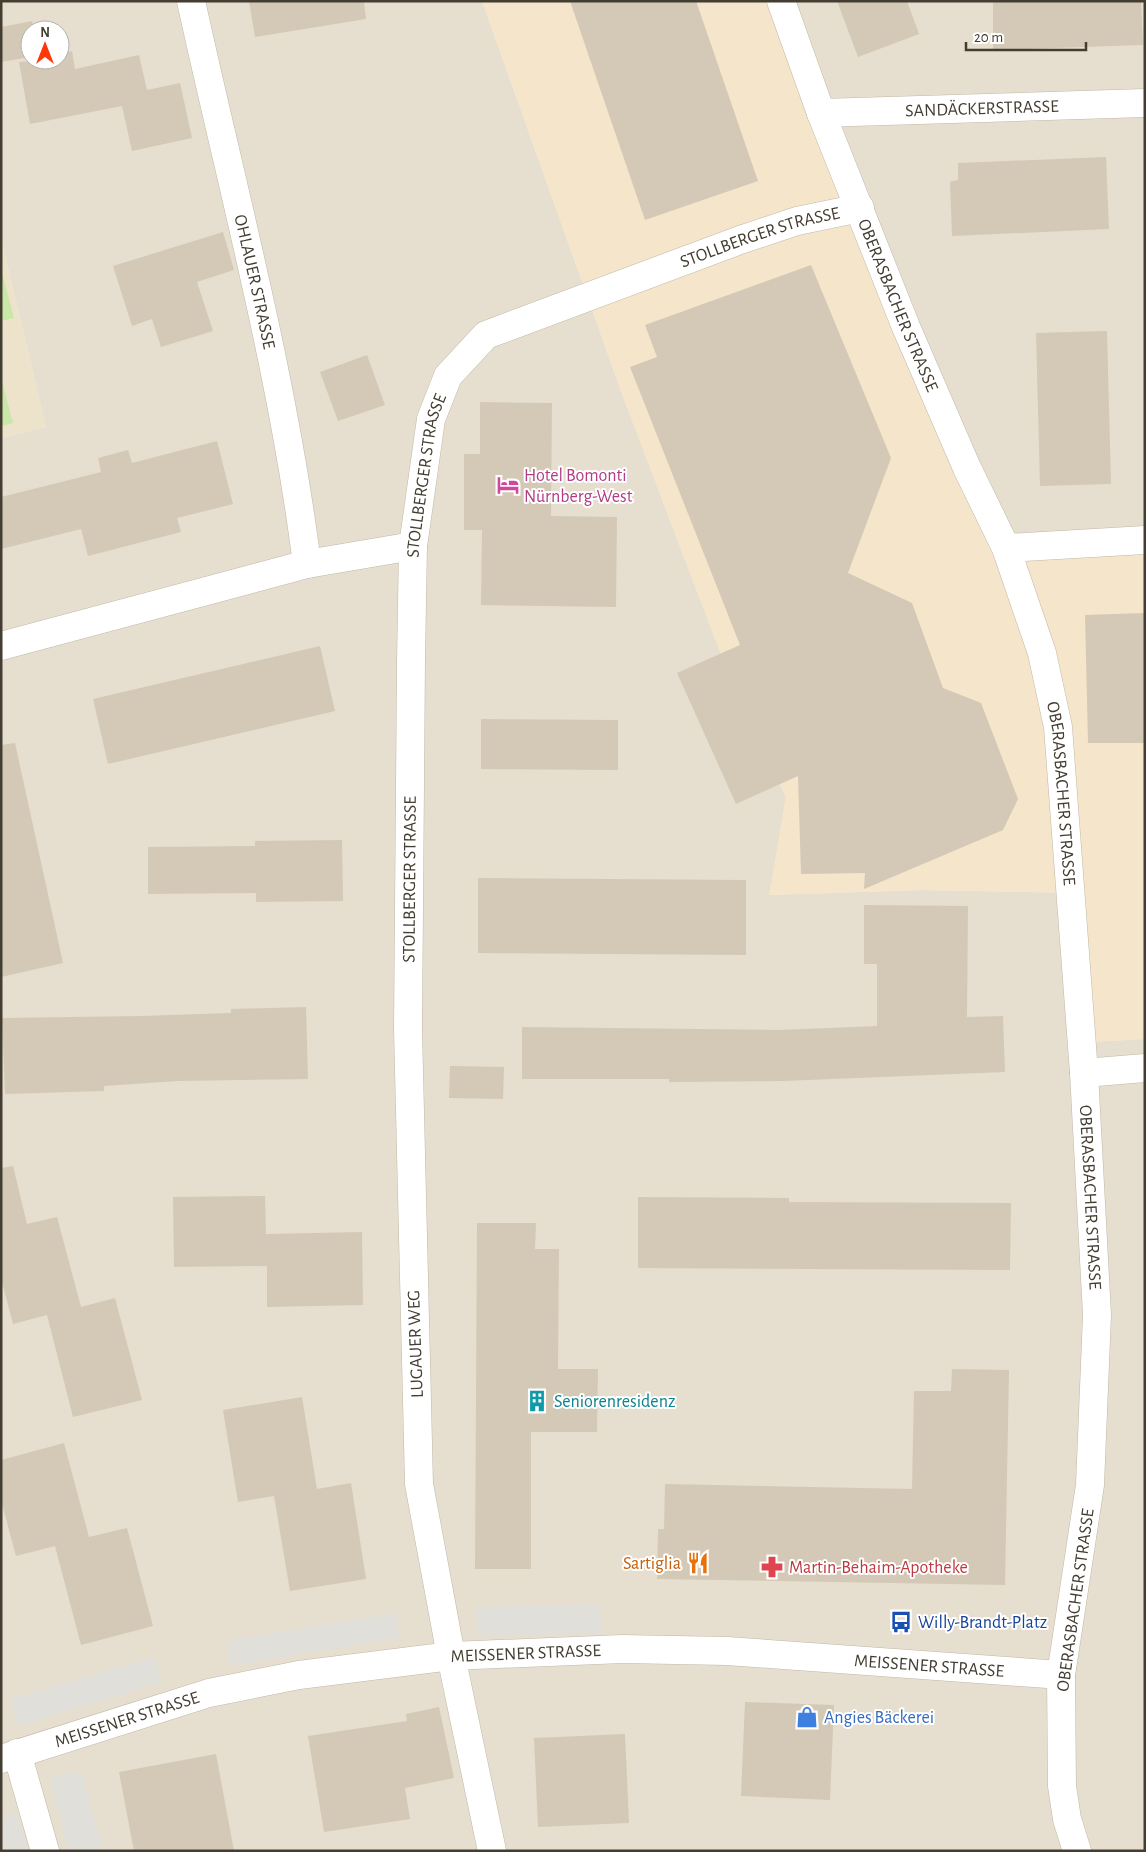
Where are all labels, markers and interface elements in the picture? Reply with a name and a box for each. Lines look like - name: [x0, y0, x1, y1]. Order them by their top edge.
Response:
- north arrow: [20, 20, 70, 70]
- scale bar: [966, 20, 1086, 52]
- text: N: [40, 26, 50, 40]
- text: 20 m: [974, 30, 1003, 45]
- street label: SANDÄCKERSTRASSE: [905, 98, 1059, 120]
- street label: STOLLBERGER STRASSE: [678, 204, 842, 272]
- street label: OHLAUER STRASSE: [230, 213, 278, 351]
- street label: OBERASBACHER STRASSE: [854, 217, 941, 395]
- street label: STOLLBERGER STRASSE: [405, 391, 450, 558]
- place label: Hotel Bomonti Nürnberg-West: [524, 467, 633, 506]
- hotel icon: Hotel Bomonti Nürnberg-West: [495, 472, 521, 498]
- street label: OBERASBACHER STRASSE: [1043, 700, 1078, 887]
- street label: STOLLBERGER STRASSE: [401, 796, 420, 963]
- street label: OBERASBACHER STRASSE: [1076, 1105, 1104, 1291]
- street label: LUGAUER WEG: [405, 1290, 427, 1398]
- building icon: Seniorenresidenz: [524, 1388, 550, 1414]
- place label: Seniorenresidenz: [554, 1393, 675, 1411]
- street label: OBERASBACHER STRASSE: [1054, 1507, 1098, 1693]
- restaurant icon: Sartiglia: [685, 1550, 711, 1576]
- pharmacy icon: Martin-Behaim-Apotheke: [759, 1554, 785, 1580]
- place label: Sartiglia: [623, 1555, 681, 1573]
- place label: Martin-Behaim-Apotheke: [789, 1559, 968, 1577]
- bus stop icon: Willy-Brandt-Platz: [888, 1609, 914, 1635]
- place label: Willy-Brandt-Platz: [918, 1614, 1047, 1632]
- street label: MEISSENER STRASSE: [450, 1642, 602, 1666]
- street label: MEISSENER STRASSE: [853, 1652, 1005, 1681]
- street label: MEISSENER STRASSE: [53, 1689, 202, 1751]
- shop icon: Angies Bäckerei: [794, 1704, 820, 1730]
- place label: Angies Bäckerei: [824, 1709, 934, 1727]

